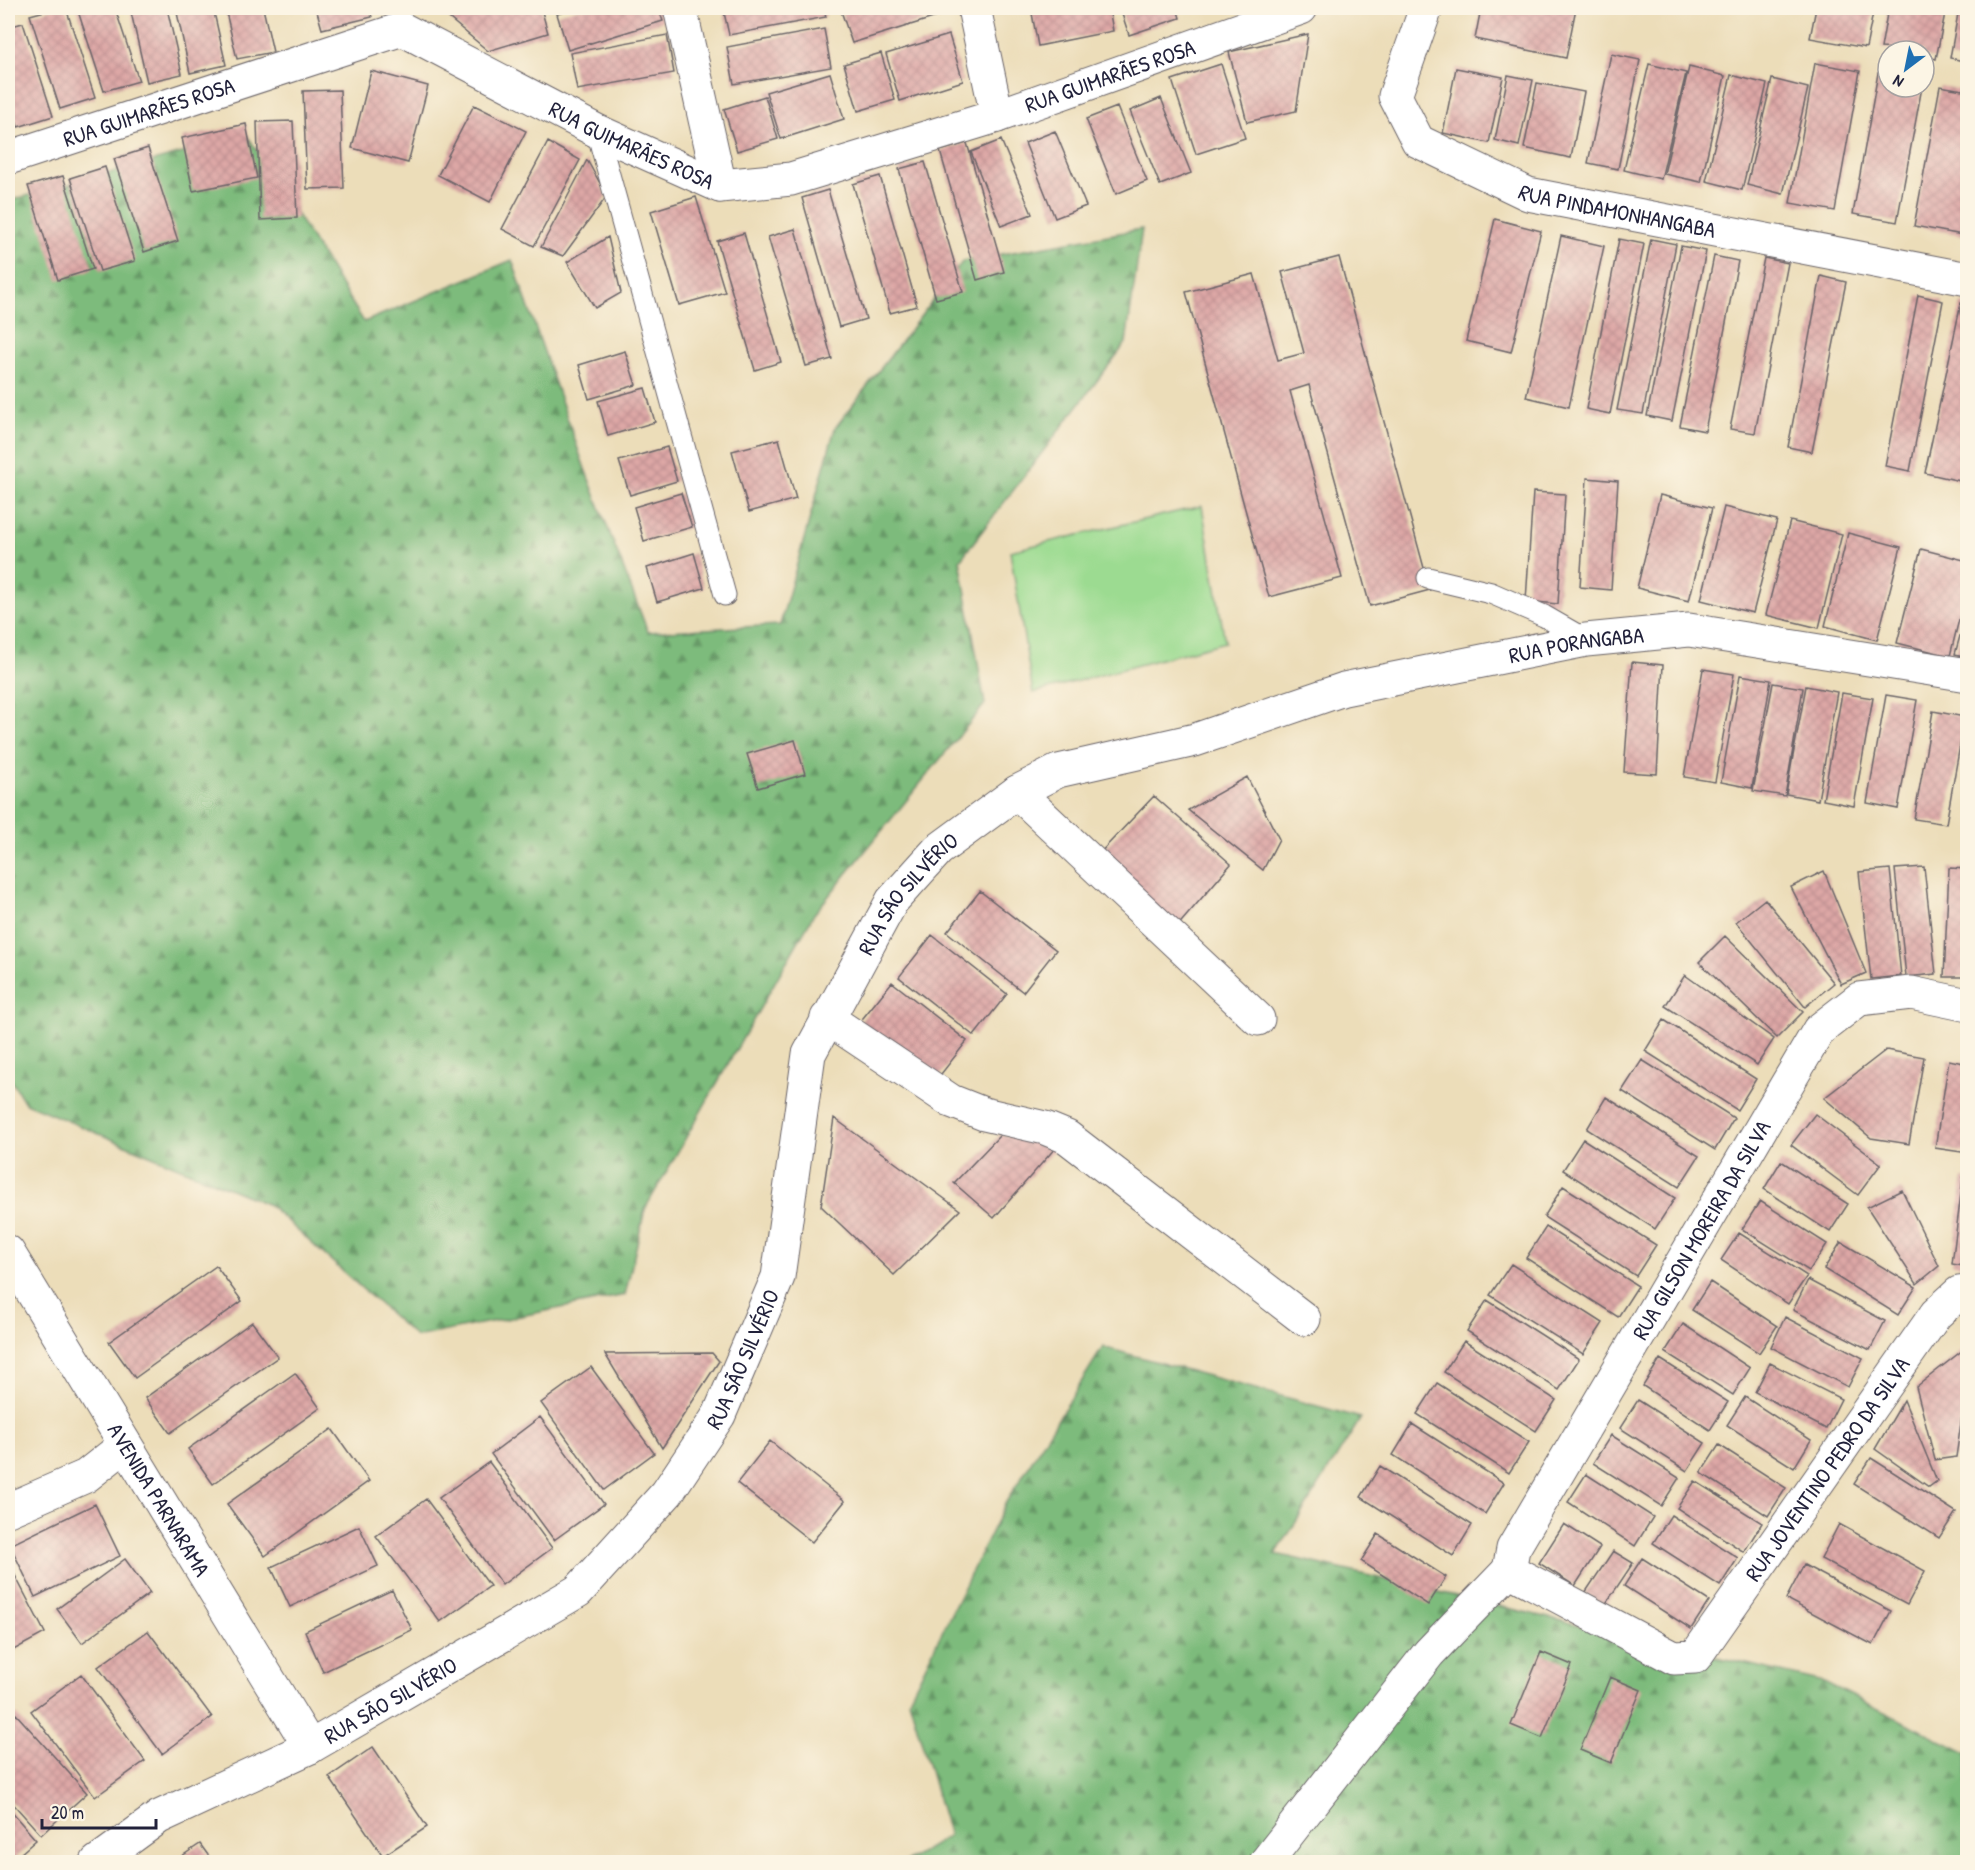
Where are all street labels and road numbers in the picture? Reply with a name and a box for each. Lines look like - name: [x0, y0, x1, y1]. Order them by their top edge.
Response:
- street label: RUA GUIMARÃES ROSA: [1021, 32, 1199, 120]
- street label: RUA GUIMARÃES ROSA: [59, 70, 238, 154]
- street label: RUA GUIMARÃES ROSA: [544, 94, 719, 196]
- street label: RUA PINDAMONHANGABA: [1514, 177, 1719, 245]
- street label: RUA PORANGABA: [1506, 619, 1645, 670]
- street label: RUA SÃO SILVÉRIO: [851, 825, 964, 960]
- street label: RUA GILSON MOREIRA DA SILVA: [1625, 1114, 1778, 1345]
- street label: RUA SÃO SILVÉRIO: [699, 1285, 786, 1435]
- street label: RUA JOVENTINO PEDRO DA SILVA: [1738, 1351, 1917, 1587]
- street label: AVENIDA PARNARAMA: [101, 1417, 217, 1582]
- street label: RUA SÃO SILVÉRIO: [318, 1650, 462, 1751]

